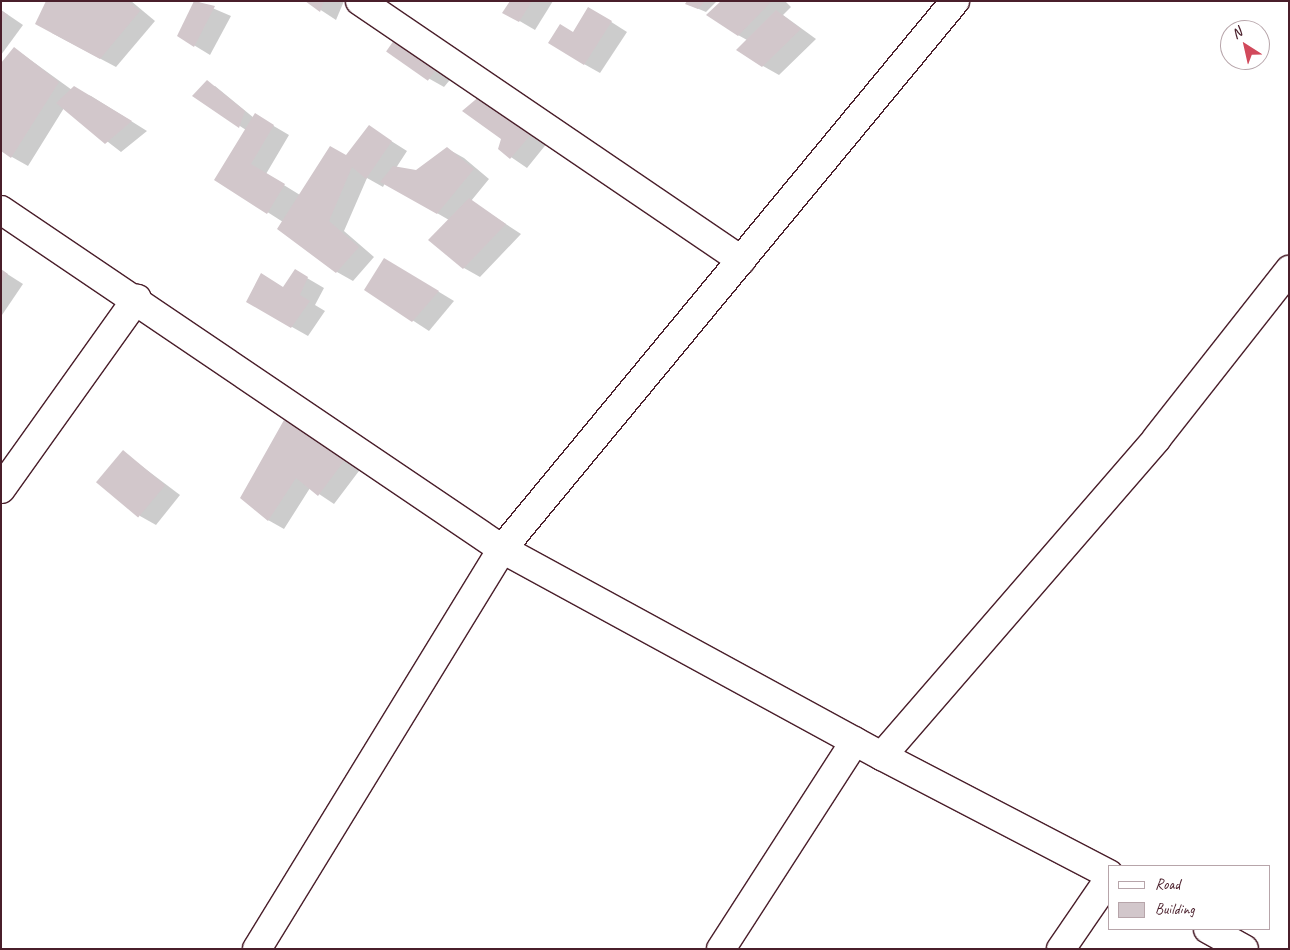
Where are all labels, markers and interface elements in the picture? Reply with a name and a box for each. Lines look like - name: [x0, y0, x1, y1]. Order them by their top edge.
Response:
- north arrow: [1220, 20, 1270, 70]
- text: N: [1228, 24, 1245, 43]
- legend: [1108, 865, 1270, 930]
- text: Road: [1155, 875, 1180, 894]
- text: Building: [1155, 900, 1194, 919]

